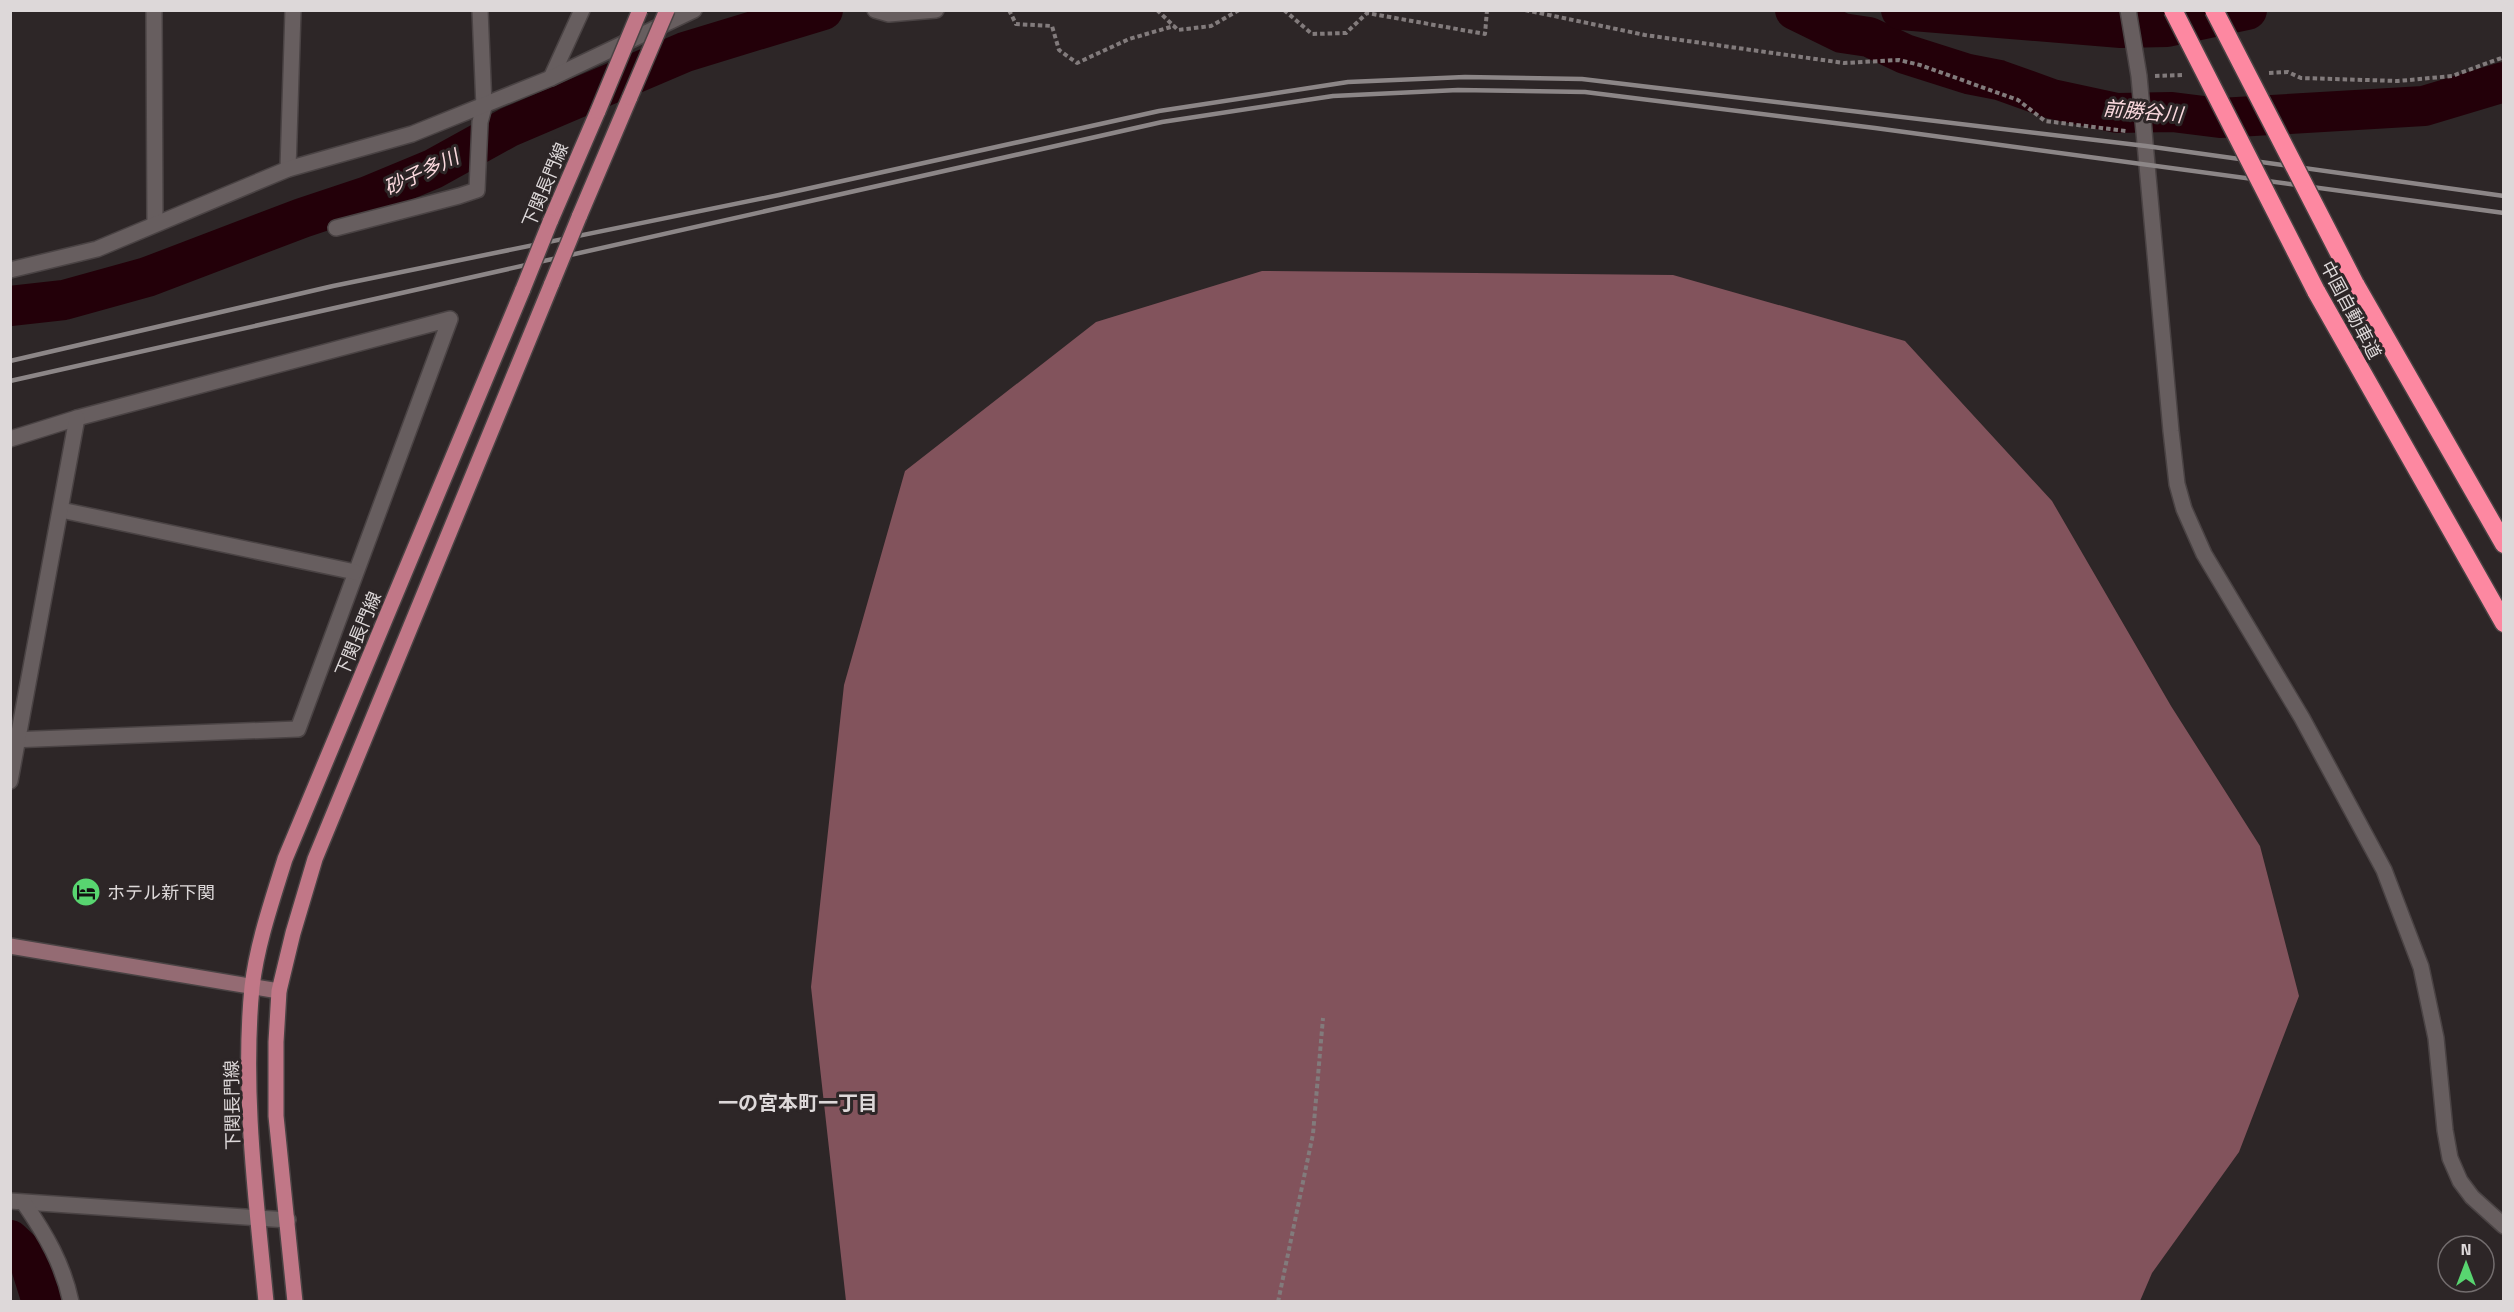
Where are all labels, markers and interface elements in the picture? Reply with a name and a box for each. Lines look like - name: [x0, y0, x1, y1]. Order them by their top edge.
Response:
- water label: 前勝谷川: [2102, 92, 2186, 130]
- street label: 下関長門線: [515, 138, 575, 232]
- water label: 砂子多川: [378, 140, 466, 203]
- street label: 中国自動車道: [2314, 256, 2388, 364]
- street label: 下関長門線: [328, 587, 388, 681]
- hotel icon: ホテル新下関: [70, 876, 102, 908]
- place label: ホテル新下関: [107, 879, 215, 906]
- street label: 下関長門線: [218, 1060, 246, 1150]
- district label: 一の宮本町一丁目: [718, 1087, 878, 1118]
- north arrow: [2436, 1234, 2496, 1294]
- text: N: [2460, 1237, 2472, 1261]

